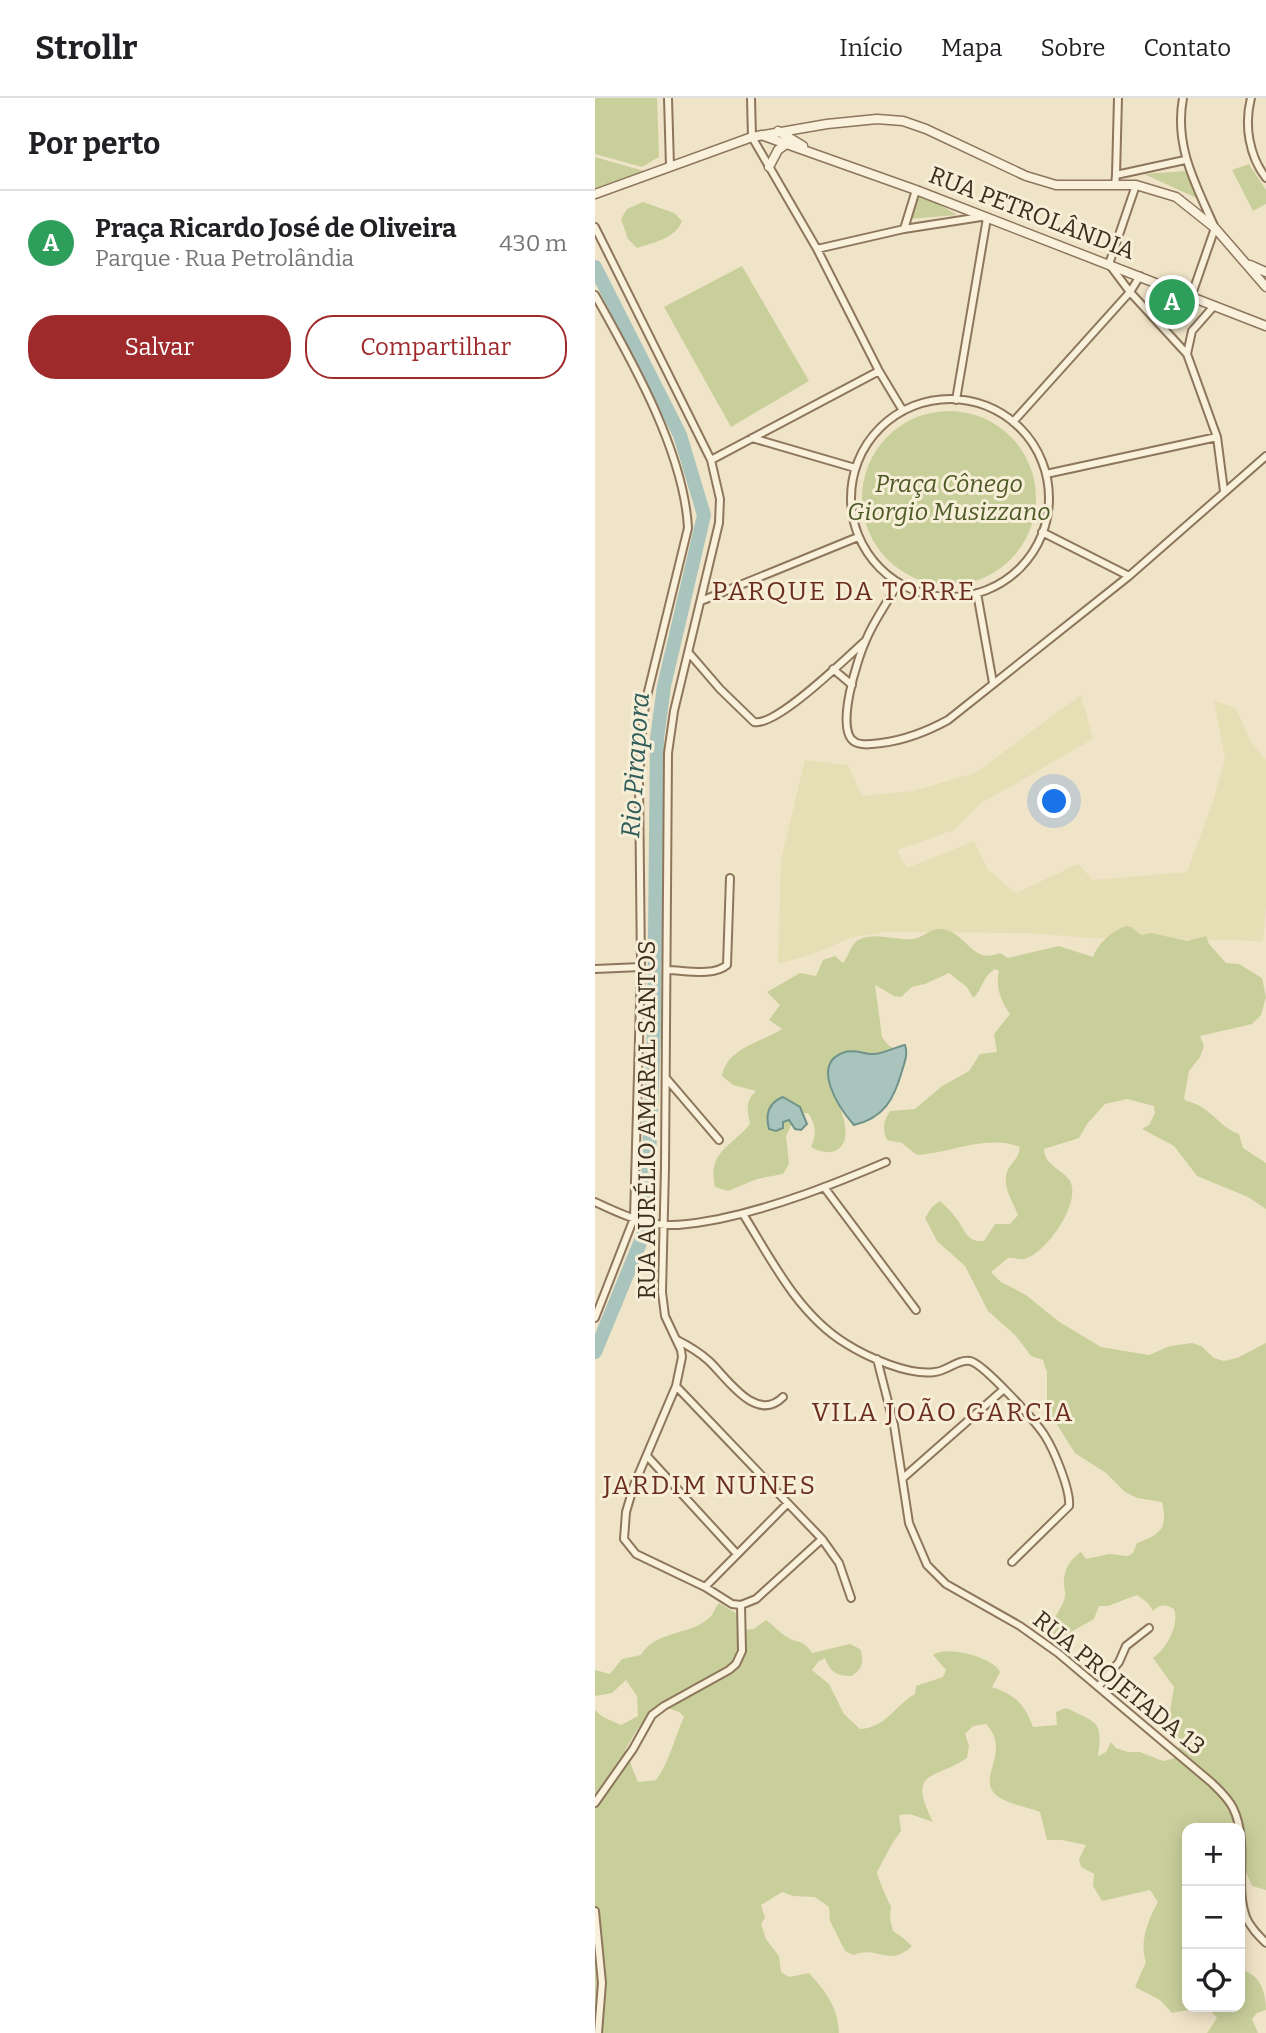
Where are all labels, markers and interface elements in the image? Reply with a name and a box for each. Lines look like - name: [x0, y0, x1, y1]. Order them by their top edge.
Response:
- text: Strollr: [35, 28, 138, 68]
- text: Início: [839, 34, 903, 62]
- text: Mapa: [941, 34, 1002, 62]
- text: Sobre: [1040, 34, 1105, 62]
- text: Contato: [1143, 34, 1231, 62]
- text: Por perto: [28, 126, 160, 162]
- street label: RUA PETROLÂNDIA: [925, 161, 1139, 265]
- text: Praça Ricardo José de Oliveira: [95, 213, 457, 244]
- text: A: [43, 229, 59, 257]
- text: 430 m: [499, 229, 567, 257]
- text: Parque · Rua Petrolândia: [95, 244, 354, 272]
- pin: A: [1149, 276, 1195, 328]
- button: Salvar: [28, 315, 291, 379]
- button: Compartilhar: [305, 315, 567, 379]
- park label: Praça Cônego Giorgio Musizzano: [847, 470, 1051, 526]
- district label: PARQUE DA TORRE: [712, 576, 976, 607]
- water label: Rio Pirapora: [615, 691, 656, 839]
- your location: [1037, 784, 1071, 818]
- street label: RUA AURÉLIO AMARAL SANTOS: [632, 940, 661, 1300]
- district label: VILA JOÃO GARCIA: [812, 1397, 1074, 1428]
- district label: JARDIM NUNES: [602, 1470, 817, 1501]
- street label: RUA PROJETADA 13: [1028, 1605, 1210, 1761]
- map controls: [1182, 1823, 1245, 2012]
- button: +: [1182, 1823, 1245, 1886]
- button: −: [1182, 1886, 1245, 1949]
- button: locate: [1182, 1949, 1245, 2012]

